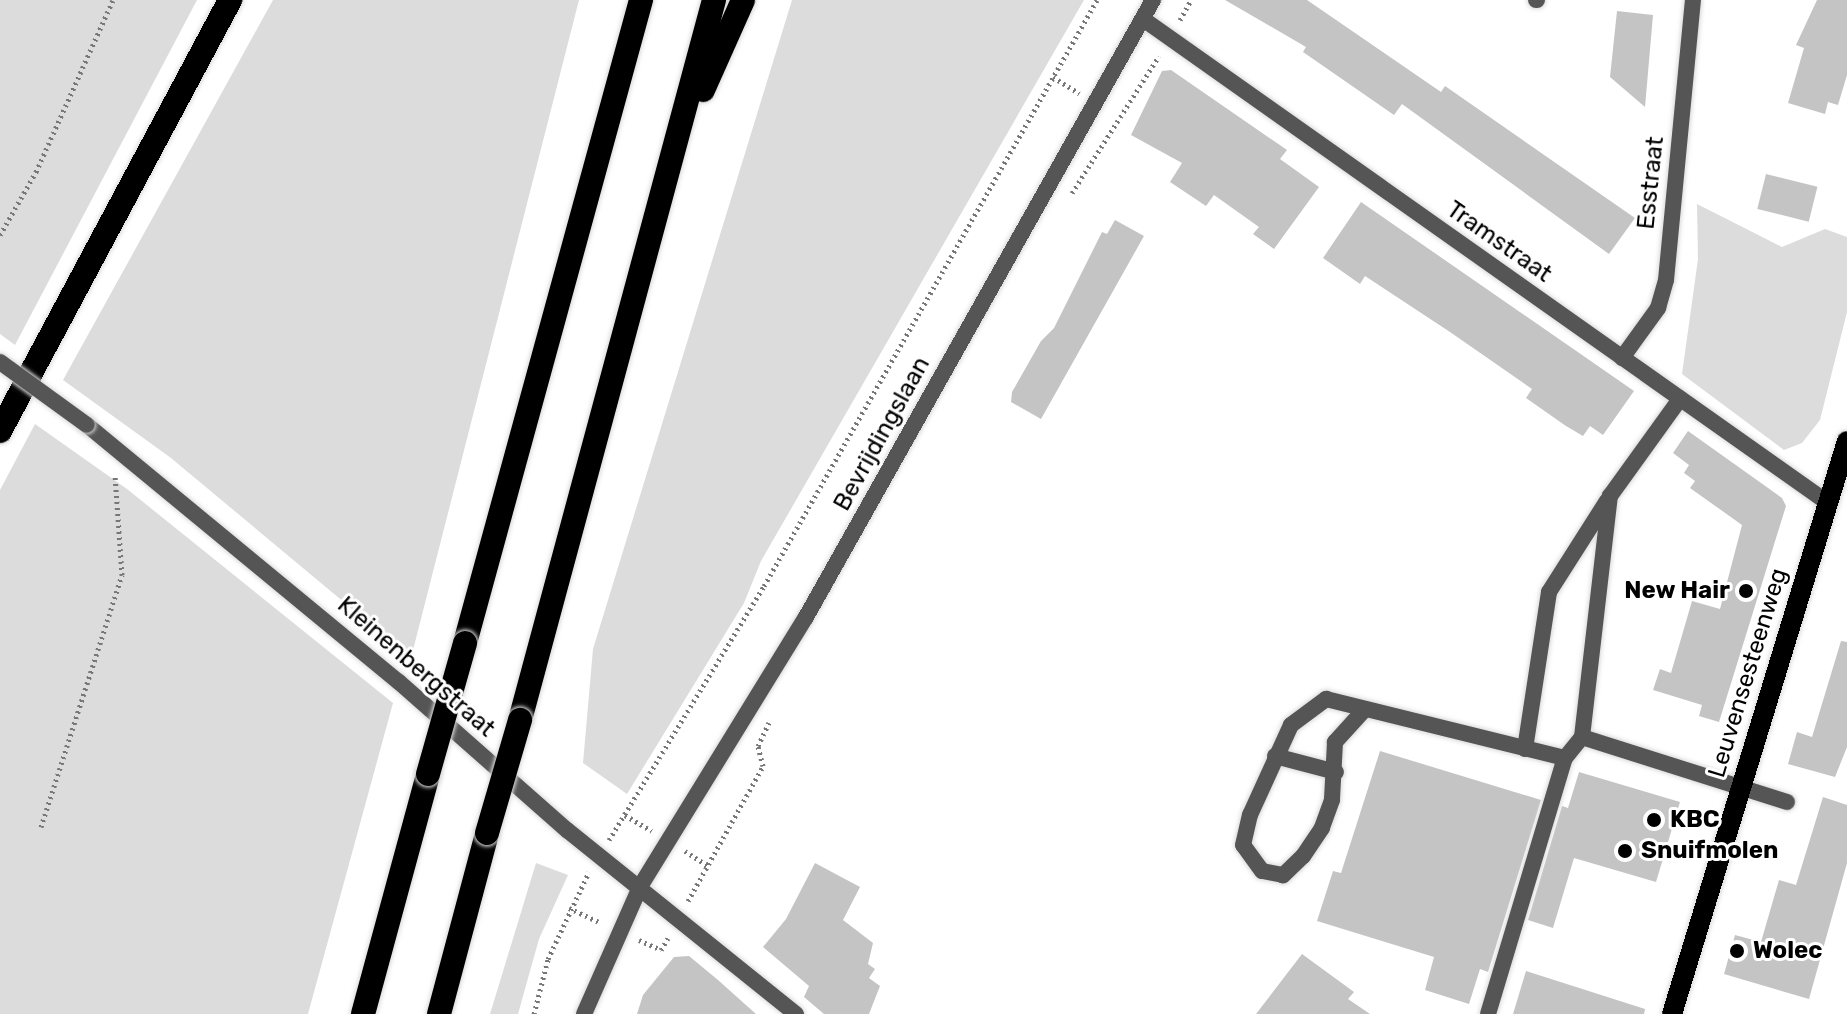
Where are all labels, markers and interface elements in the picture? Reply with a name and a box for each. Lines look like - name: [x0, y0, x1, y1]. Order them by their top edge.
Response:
- street label: Esstraat: [1632, 135, 1670, 231]
- street label: Tramstraat: [1441, 195, 1557, 289]
- street label: Bevrijdingslaan: [828, 352, 936, 516]
- street label: Leuvensesteenweg: [1702, 565, 1794, 781]
- place label: New Hair: [1624, 577, 1730, 605]
- marker: New Hair: [1737, 582, 1755, 600]
- street label: Kleinenbergstraat: [331, 591, 501, 743]
- place label: KBC: [1670, 806, 1720, 834]
- marker: KBC: [1645, 811, 1663, 829]
- place label: Snuifmolen: [1641, 837, 1778, 865]
- marker: Snuifmolen: [1616, 842, 1634, 860]
- place label: Wolec: [1753, 937, 1822, 965]
- marker: Wolec: [1728, 942, 1746, 960]

